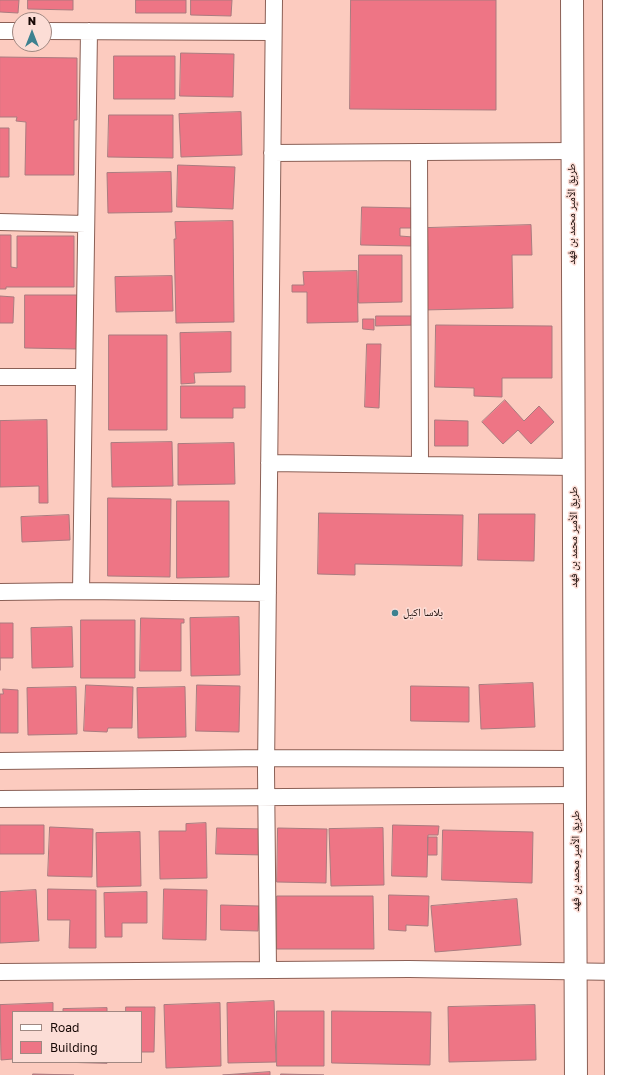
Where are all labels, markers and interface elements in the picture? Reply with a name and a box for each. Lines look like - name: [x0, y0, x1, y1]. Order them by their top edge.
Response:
- north arrow: [12, 12, 52, 52]
- text: N: [28, 14, 36, 27]
- street label: طريق الأمير محمد بن فهد: [565, 164, 579, 264]
- street label: طريق الأمير محمد بن فهد: [567, 487, 581, 587]
- place label: بلاسا اكيل: [403, 606, 443, 620]
- marker: بلاسا اكيل: [390, 608, 400, 618]
- street label: طريق الأمير محمد بن فهد: [569, 811, 583, 911]
- legend: [12, 1011, 142, 1063]
- text: Road: [50, 1020, 79, 1035]
- text: Building: [50, 1040, 98, 1055]

